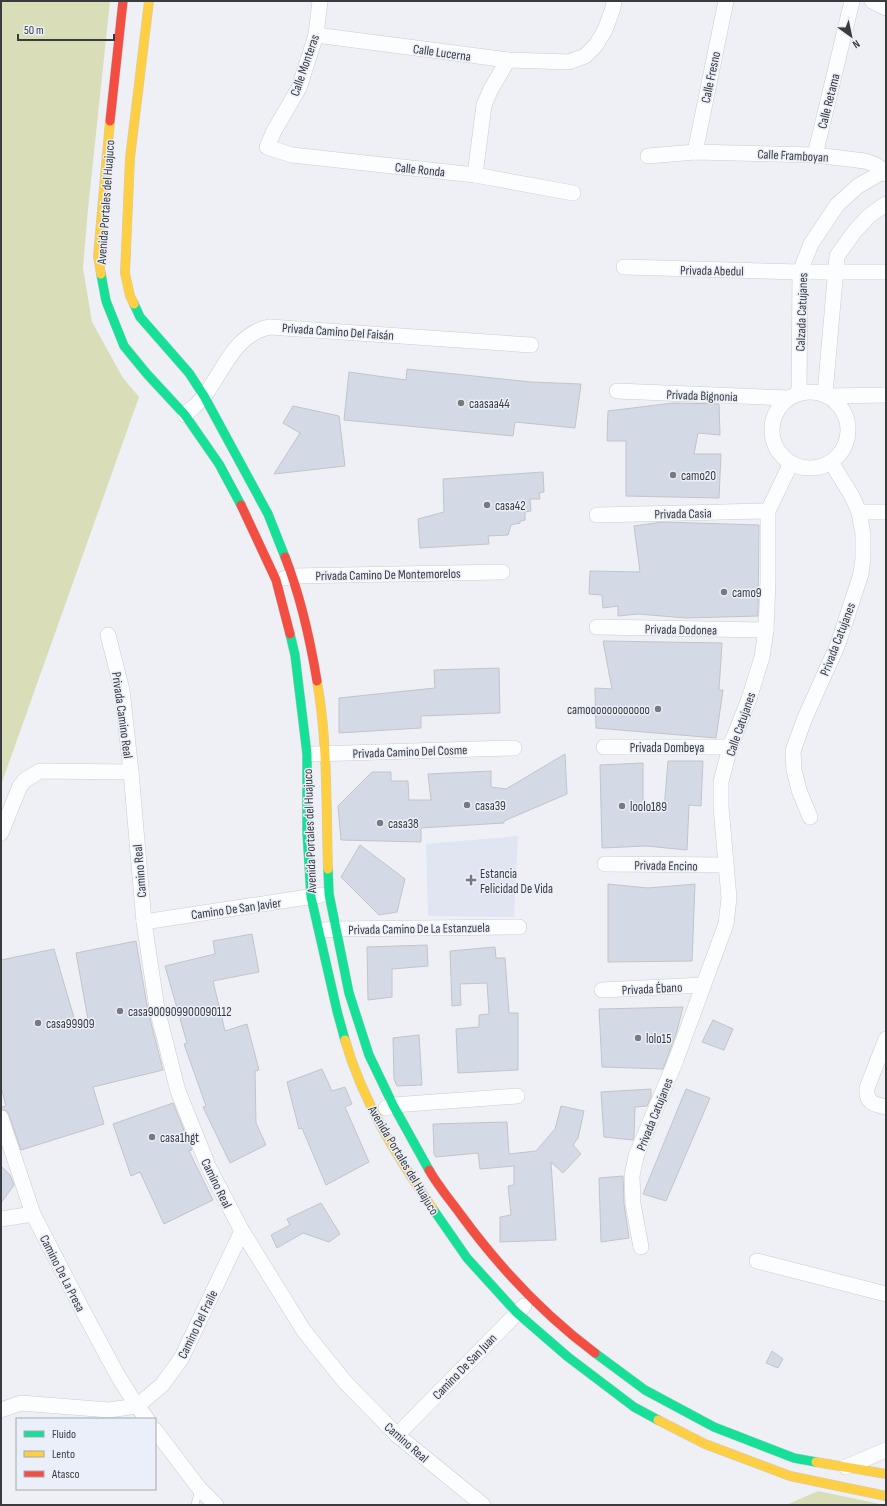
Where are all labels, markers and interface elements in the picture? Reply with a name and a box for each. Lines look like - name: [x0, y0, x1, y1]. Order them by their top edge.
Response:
- scale bar: [18, 16, 114, 42]
- north arrow: [831, 16, 871, 56]
- text: 50 m: [24, 23, 44, 38]
- street label: Calle Monteras: [287, 32, 323, 98]
- text: N: [850, 37, 862, 51]
- street label: Calle Lucerna: [412, 41, 472, 65]
- street label: Calle Fresno: [698, 50, 724, 105]
- street label: Calle Retama: [814, 72, 844, 131]
- street label: Avenida Portales del Huajuco: [94, 139, 118, 266]
- street label: Calle Framboyan: [757, 146, 829, 166]
- street label: Calle Ronda: [394, 159, 446, 181]
- street label: Privada Abedul: [680, 262, 744, 280]
- street label: Calzada Catujanes: [793, 272, 811, 352]
- street label: Privada Camino Del Faisán: [281, 320, 394, 344]
- street label: Privada Bignonia: [666, 387, 738, 405]
- place label: caasaa44: [469, 396, 510, 412]
- marker: caasaa44: [456, 398, 466, 408]
- place label: camo20: [681, 468, 716, 484]
- marker: camo20: [668, 470, 678, 480]
- place label: casa42: [495, 498, 526, 514]
- marker: casa42: [482, 500, 492, 510]
- street label: Privada Casia: [654, 506, 712, 522]
- street label: Privada Camino De Montemorelos: [315, 566, 461, 584]
- place label: camo9: [732, 585, 762, 601]
- marker: camo9: [719, 587, 729, 597]
- street label: Privada Catujanes: [817, 600, 859, 678]
- street label: Privada Dodonea: [645, 621, 717, 639]
- street label: Privada Camino Real: [108, 671, 136, 760]
- street label: Calle Catujanes: [723, 690, 759, 758]
- place label: camoooooooooooo: [567, 702, 650, 718]
- marker: camoooooooooooo: [653, 704, 663, 714]
- street label: Privada Dombeya: [630, 740, 704, 756]
- street label: Privada Camino Del Cosme: [352, 742, 468, 762]
- street label: Avenida Portales del Huajuco: [300, 768, 320, 894]
- place label: casa39: [475, 798, 506, 814]
- place label: loolo189: [630, 799, 667, 815]
- marker: casa39: [462, 800, 472, 810]
- marker: loolo189: [617, 801, 627, 811]
- place label: casa38: [388, 816, 419, 832]
- marker: casa38: [375, 818, 385, 828]
- street label: Camino Real: [130, 844, 150, 898]
- street label: Privada Encino: [634, 857, 698, 875]
- place label: Estancia Felicidad De Vida: [480, 866, 553, 897]
- marker: Estancia Felicidad De Vida: [465, 874, 477, 886]
- street label: Camino De San Javier: [190, 895, 282, 923]
- street label: Privada Camino De La Estanzuela: [348, 920, 490, 938]
- street label: Privada Ébano: [621, 979, 683, 999]
- place label: casa900909900090112: [128, 1004, 232, 1020]
- marker: casa900909900090112: [115, 1006, 125, 1016]
- place label: casa99909: [46, 1016, 95, 1032]
- marker: casa99909: [33, 1018, 43, 1028]
- place label: lolo15: [646, 1031, 671, 1047]
- marker: lolo15: [633, 1033, 643, 1043]
- street label: Privada Catujanes: [633, 1075, 677, 1153]
- street label: Avenida Portales del Huajuco: [364, 1102, 442, 1218]
- place label: casa1hgt: [160, 1130, 199, 1146]
- marker: casa1hgt: [147, 1132, 157, 1142]
- street label: Camino Real: [197, 1156, 235, 1211]
- street label: Camino De La Presa: [36, 1232, 88, 1315]
- street label: Camino Del Fraile: [174, 1287, 221, 1361]
- street label: Camino De San Juan: [429, 1330, 500, 1403]
- legend: [16, 1418, 156, 1490]
- street label: Camino Real: [381, 1419, 432, 1466]
- text: Fluido: [52, 1427, 76, 1442]
- text: Lento: [52, 1447, 75, 1462]
- text: Atasco: [51, 1467, 79, 1482]

